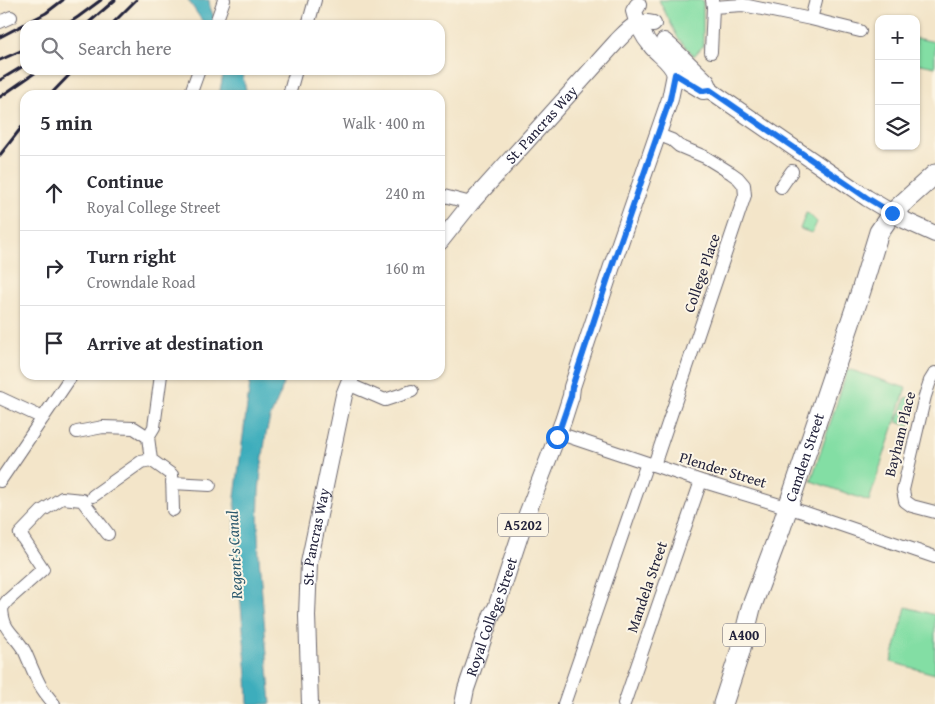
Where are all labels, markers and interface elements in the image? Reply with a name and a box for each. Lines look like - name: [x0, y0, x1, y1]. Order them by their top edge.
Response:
- map controls: [875, 15, 920, 150]
- button: +: [875, 15, 920, 60]
- search box: [20, 20, 445, 75]
- icon: search: [38, 34, 66, 62]
- text: Search here: [78, 34, 172, 62]
- button: −: [875, 60, 920, 105]
- street label: St. Pancras Way: [500, 80, 582, 168]
- button: layers: [875, 105, 920, 150]
- text: 5 min: [40, 107, 92, 138]
- text: Walk · 400 m: [342, 111, 425, 135]
- text: Continue: [87, 167, 164, 195]
- icon: ahead: [40, 179, 68, 207]
- text: 240 m: [385, 181, 425, 205]
- text: Royal College Street: [87, 195, 221, 219]
- route end: [881, 202, 904, 225]
- street label: College Place: [678, 231, 725, 315]
- text: Turn right: [87, 242, 176, 270]
- icon: right: [40, 254, 68, 282]
- text: 160 m: [385, 256, 425, 280]
- text: Crowndale Road: [87, 270, 195, 294]
- icon: arrive: [40, 329, 68, 357]
- text: Arrive at destination: [87, 329, 263, 357]
- street label: Bayham Place: [879, 389, 920, 479]
- street label: Camden Street: [780, 409, 829, 504]
- route start: [546, 426, 569, 449]
- street label: Plender Street: [677, 446, 770, 493]
- street label: St. Pancras Way: [297, 485, 334, 586]
- water label: Regent's Canal: [220, 510, 248, 601]
- road number: A5202: [498, 514, 548, 536]
- street label: Mandela Street: [621, 538, 672, 635]
- street label: Royal College Street: [460, 554, 522, 679]
- road number: A400: [723, 624, 765, 646]

